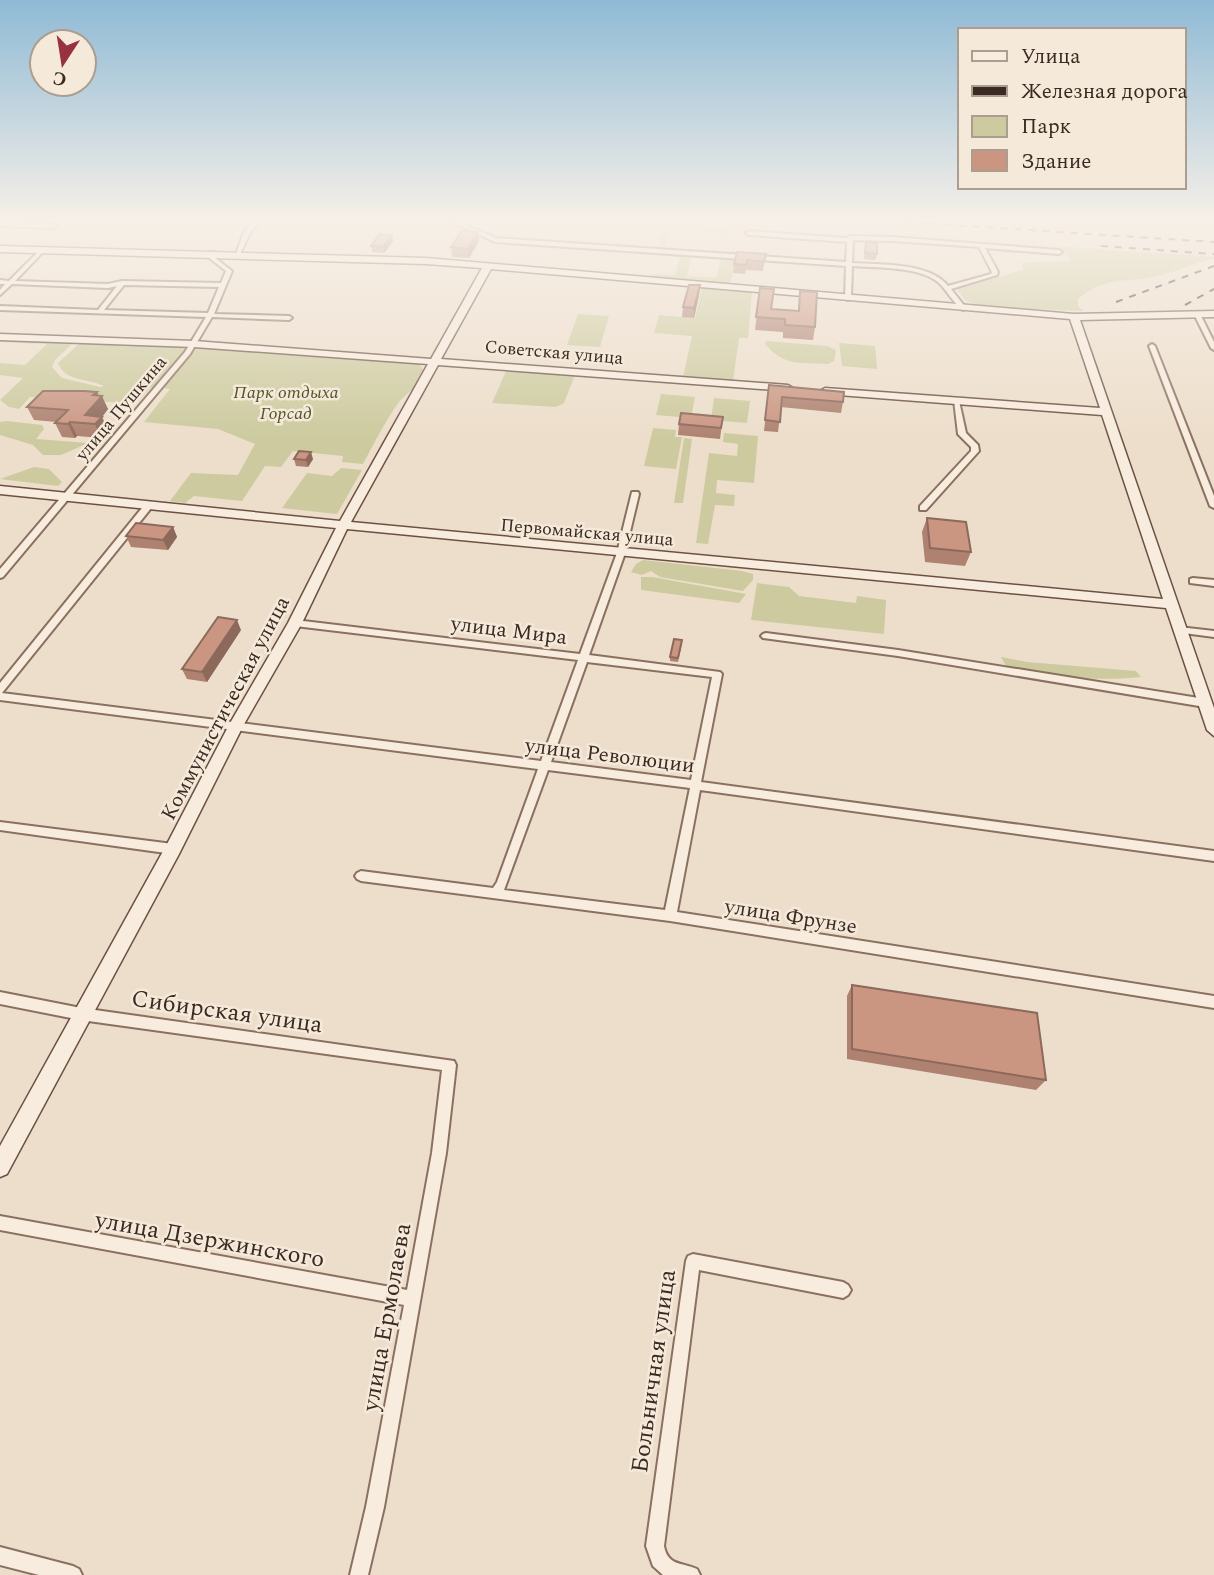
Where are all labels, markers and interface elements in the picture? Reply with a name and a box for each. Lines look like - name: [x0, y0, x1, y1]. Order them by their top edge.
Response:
- north arrow: [28, 28, 98, 98]
- legend: [958, 28, 1186, 189]
- text: Улица: [1021, 41, 1081, 73]
- text: С: [50, 63, 69, 94]
- text: Железная дорога: [1021, 76, 1188, 108]
- text: Парк: [1021, 111, 1072, 143]
- text: Здание: [1021, 146, 1091, 178]
- street label: Советская улица: [483, 333, 625, 372]
- street label: улица Пушкина: [68, 350, 174, 468]
- park label: Парк отдыха Горсад: [233, 379, 339, 427]
- street label: Первомайская улица: [499, 511, 675, 554]
- street label: Коммунистическая улица: [153, 590, 299, 826]
- street label: улица Мира: [448, 608, 570, 654]
- street label: улица Революции: [522, 730, 697, 782]
- street label: улица Фрунзе: [721, 891, 859, 943]
- street label: Сибирская улица: [129, 981, 325, 1043]
- street label: улица Дзержинского: [91, 1202, 327, 1278]
- street label: улица Ермолаева: [353, 1220, 421, 1415]
- street label: Больничная улица: [622, 1267, 686, 1475]

